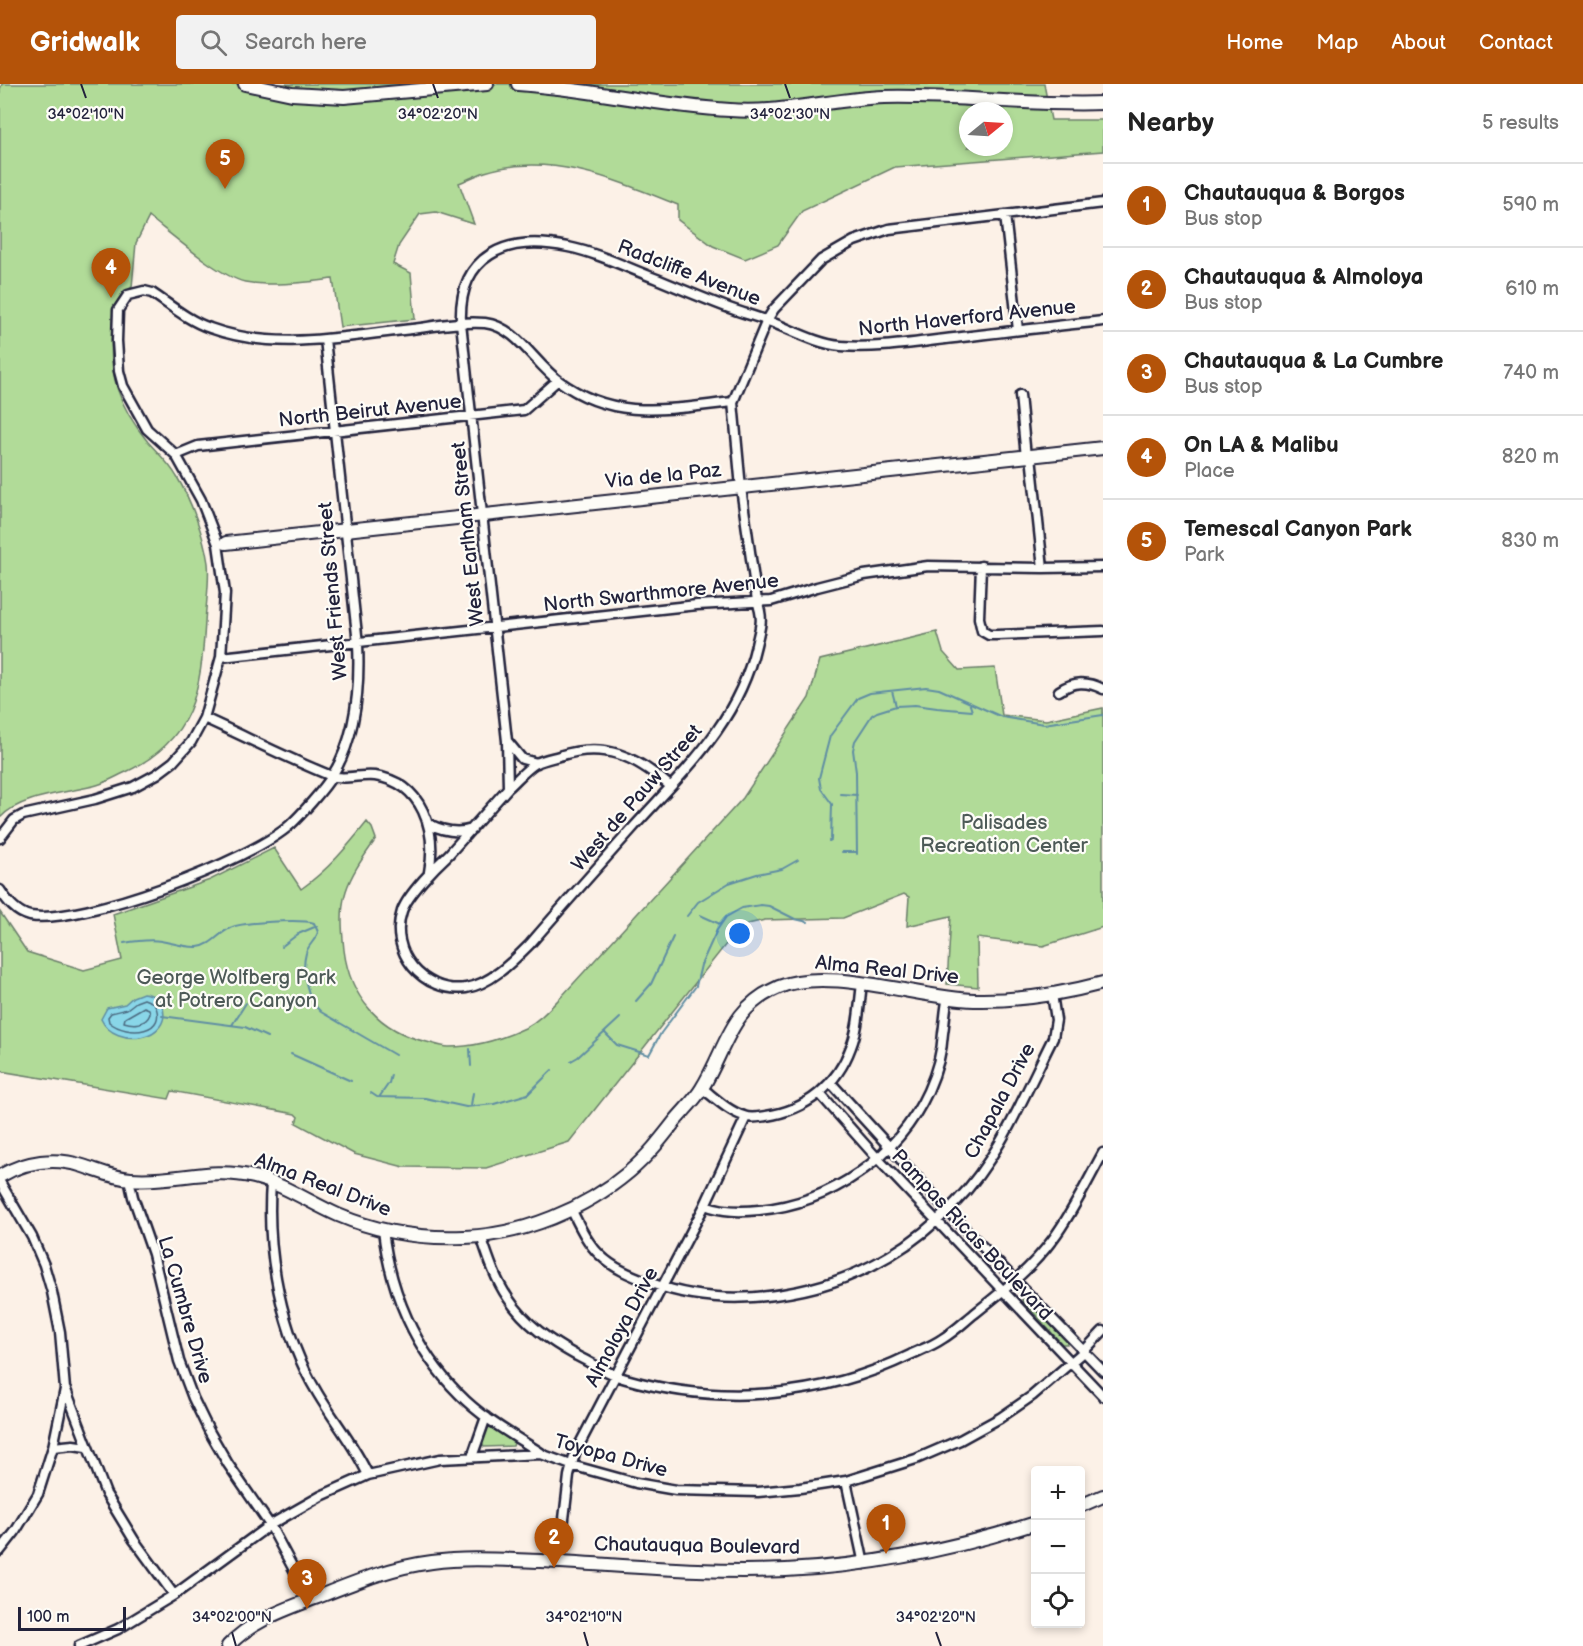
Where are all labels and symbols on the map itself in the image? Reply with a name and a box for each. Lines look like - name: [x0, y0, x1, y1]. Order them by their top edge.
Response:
- north arrow: [959, 102, 1013, 156]
- text: 34°02'10"N: [47, 105, 125, 124]
- text: 34°02'20"N: [398, 105, 478, 124]
- text: 34°02'30"N: [750, 105, 830, 124]
- pin: 5: [206, 140, 244, 189]
- street label: Radcliffe Avenue: [614, 235, 764, 311]
- pin: 4: [92, 248, 130, 298]
- street label: North Haverford Avenue: [857, 295, 1077, 341]
- street label: North Beirut Avenue: [277, 389, 463, 433]
- street label: West Earlham Street: [446, 441, 490, 627]
- street label: Via de la Paz: [604, 458, 722, 494]
- street label: West Friends Street: [313, 501, 353, 681]
- street label: North Swarthmore Avenue: [542, 569, 780, 617]
- street label: West de Pauw Street: [567, 720, 707, 876]
- park label: Palisades Recreation Center: [920, 811, 1089, 858]
- your location: [725, 919, 754, 948]
- street label: Alma Real Drive: [814, 951, 960, 989]
- park label: George Wolfberg Park at Potrero Canyon: [136, 966, 336, 1013]
- street label: Chapala Drive: [959, 1039, 1041, 1163]
- street label: Pampas Ricas Boulevard: [886, 1145, 1058, 1325]
- street label: Alma Real Drive: [251, 1148, 395, 1222]
- street label: La Cumbre Drive: [153, 1234, 218, 1387]
- street label: Almoloya Drive: [580, 1263, 664, 1391]
- street label: Toyopa Drive: [552, 1429, 670, 1483]
- pin: 1: [866, 1504, 906, 1554]
- pin: 2: [534, 1518, 574, 1568]
- street label: Chautauqua Boulevard: [594, 1532, 800, 1560]
- pin: 3: [288, 1560, 326, 1609]
- scale bar: [18, 1604, 126, 1632]
- text: 34°02'00"N: [192, 1608, 272, 1627]
- text: 34°02'10"N: [545, 1608, 623, 1627]
- text: 34°02'20"N: [896, 1608, 976, 1627]

